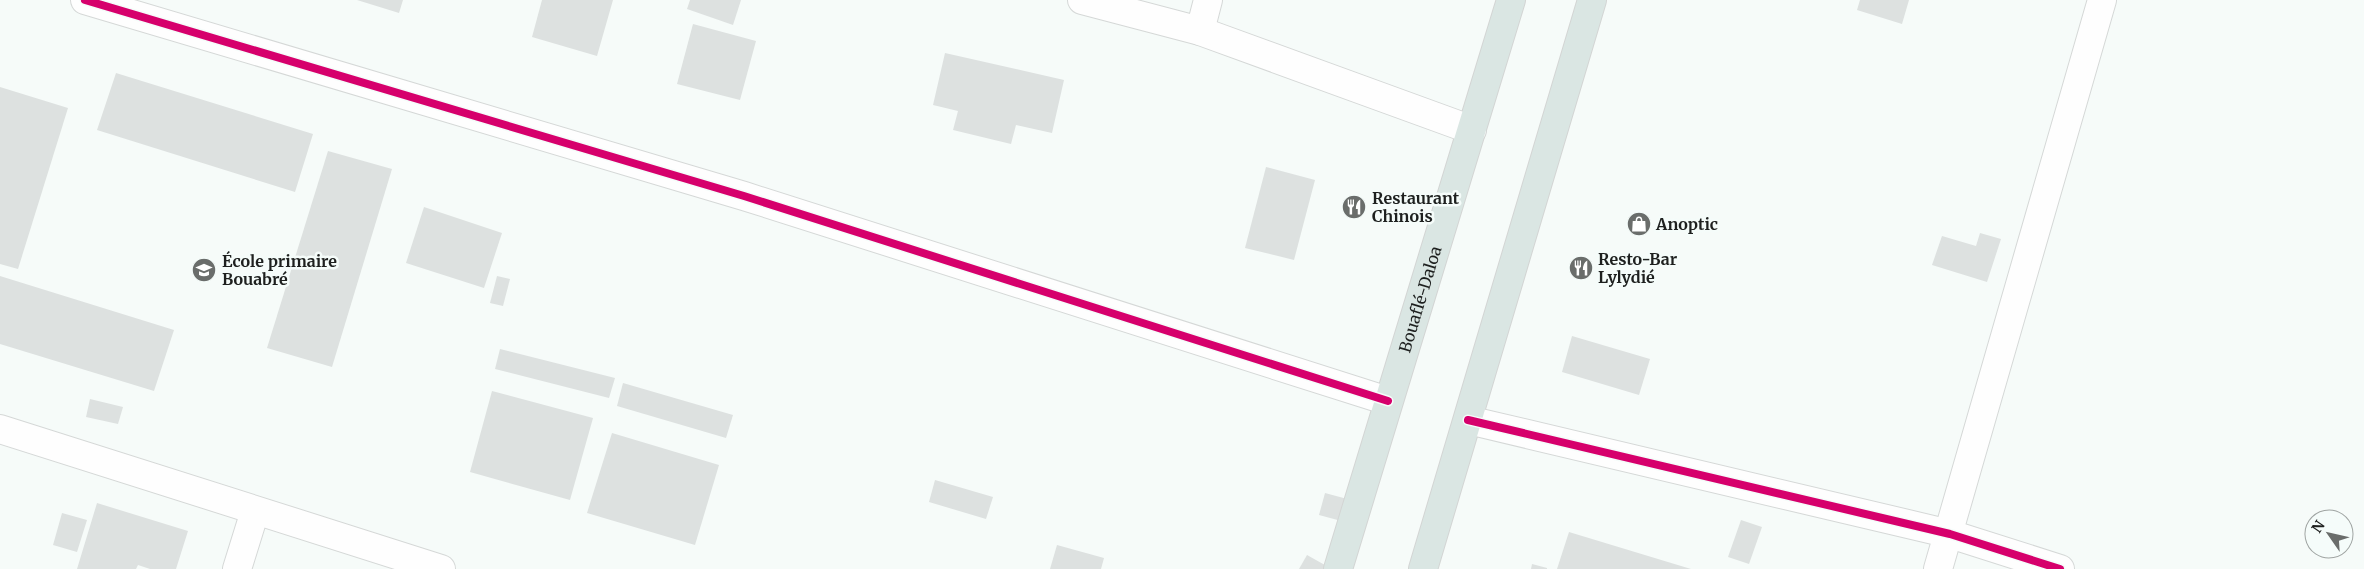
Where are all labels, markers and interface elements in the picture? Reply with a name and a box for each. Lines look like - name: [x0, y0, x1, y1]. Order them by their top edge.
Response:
- place label: Restaurant Chinois: [1372, 188, 1460, 226]
- restaurant icon: Restaurant Chinois: [1341, 194, 1367, 220]
- shop icon: Anoptic: [1626, 211, 1652, 237]
- place label: Anoptic: [1655, 214, 1718, 234]
- street label: Bouaflé-Daloa: [1394, 243, 1446, 355]
- place label: Resto-Bar Lylydié: [1598, 249, 1678, 287]
- place label: École primaire Bouabré: [222, 251, 337, 289]
- restaurant icon: Resto-Bar Lylydié: [1568, 255, 1594, 281]
- school or university icon: École primaire Bouabré: [191, 257, 217, 283]
- north arrow: [2304, 509, 2354, 559]
- text: N: [2308, 517, 2329, 536]

